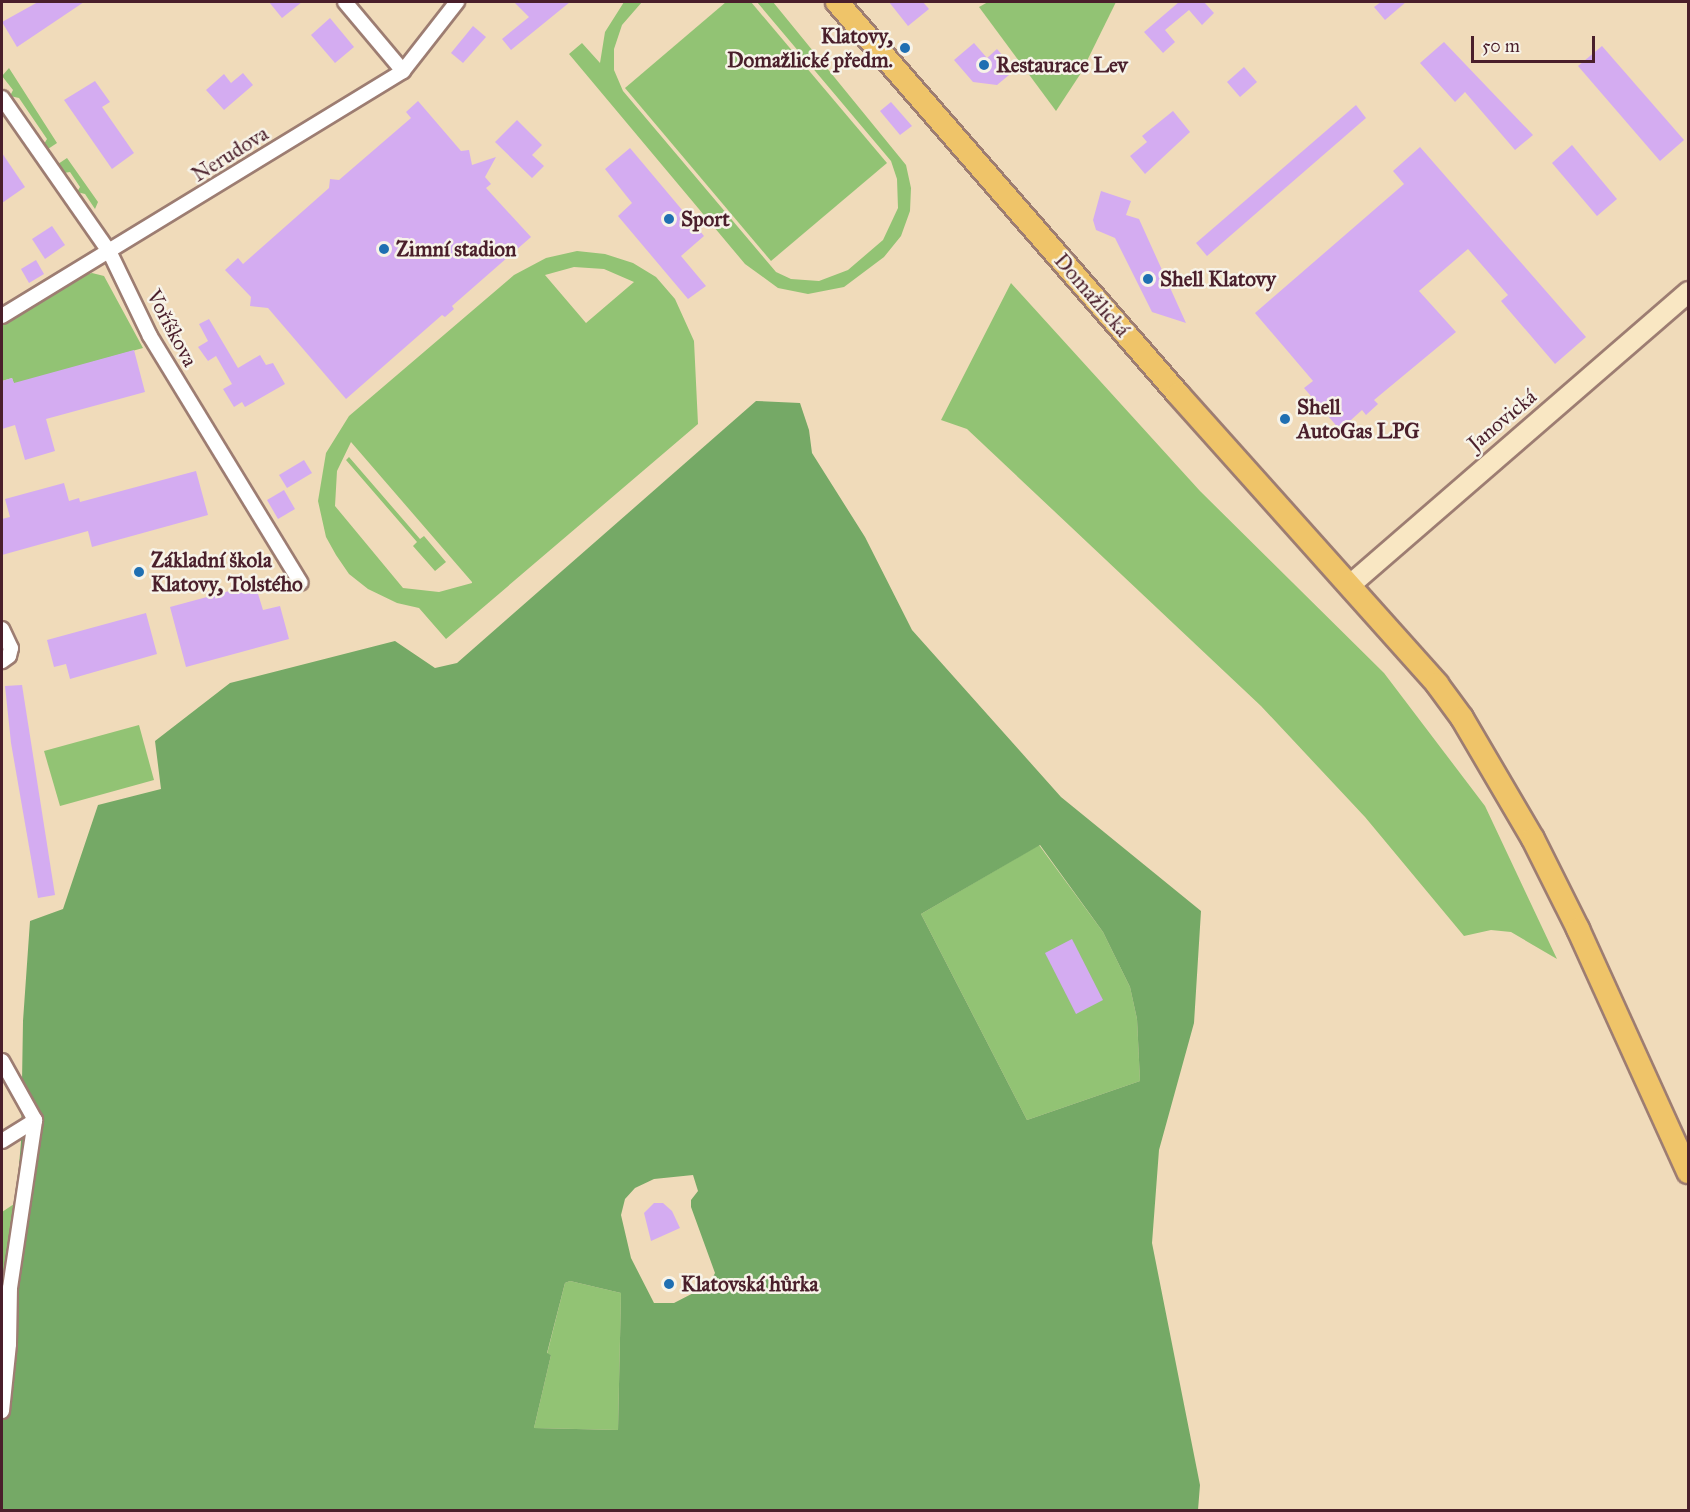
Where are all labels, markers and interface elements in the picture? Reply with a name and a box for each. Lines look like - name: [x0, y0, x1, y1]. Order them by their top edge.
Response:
- place label: Klatovy, Domažlické předm.: [727, 23, 893, 73]
- scale bar: [1474, 24, 1598, 62]
- text: 50 m: [1482, 35, 1520, 57]
- marker: Klatovy, Domažlické předm.: [898, 41, 912, 55]
- place label: Restaurace Lev: [996, 52, 1128, 78]
- marker: Restaurace Lev: [977, 58, 991, 72]
- street label: Nerudova: [187, 121, 273, 187]
- place label: Sport: [681, 206, 730, 232]
- marker: Sport: [662, 212, 676, 226]
- place label: Zimní stadion: [396, 236, 516, 262]
- marker: Zimní stadion: [377, 242, 391, 256]
- street label: Domažlická: [1049, 248, 1135, 342]
- place label: Shell Klatovy: [1160, 266, 1276, 292]
- marker: Shell Klatovy: [1141, 272, 1155, 286]
- street label: Voříškova: [141, 285, 203, 371]
- street label: Janovická: [1462, 384, 1542, 456]
- place label: Shell AutoGas LPG: [1297, 394, 1420, 444]
- marker: Shell AutoGas LPG: [1278, 412, 1292, 426]
- place label: Základní škola Klatovy, Tolstého: [151, 547, 303, 597]
- marker: Základní škola Klatovy, Tolstého: [132, 565, 146, 579]
- place label: Klatovská hůrka: [681, 1271, 818, 1297]
- marker: Klatovská hůrka: [662, 1277, 676, 1291]

